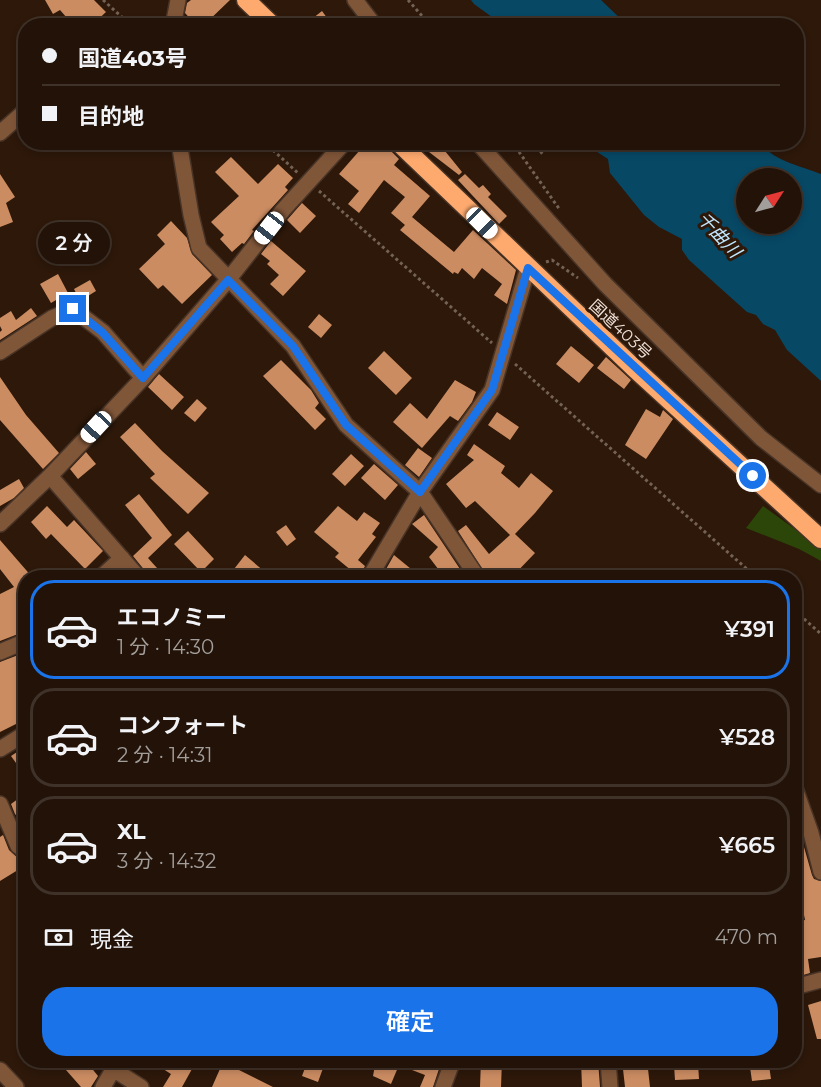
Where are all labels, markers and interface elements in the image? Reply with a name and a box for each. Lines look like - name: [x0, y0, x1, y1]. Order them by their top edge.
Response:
- text: 国道403号: [78, 45, 187, 72]
- text: 目的地: [78, 103, 144, 130]
- north arrow: [736, 168, 802, 234]
- map controls: [736, 168, 802, 234]
- car: [463, 204, 501, 242]
- car: [251, 208, 287, 248]
- water label: 千曲川: [693, 208, 747, 264]
- callout: 2 分: [37, 222, 109, 264]
- text: 2 分: [55, 231, 93, 255]
- route end: [59, 295, 86, 322]
- street label: 国道403号: [586, 296, 656, 363]
- car: [77, 408, 115, 446]
- route start: [739, 462, 766, 489]
- icon: car: [45, 603, 99, 657]
- text: エコノミー: [117, 604, 227, 631]
- text: ¥391: [724, 616, 775, 643]
- text: 1 分 · 14:30: [117, 635, 214, 659]
- icon: car: [45, 711, 99, 765]
- text: コンフォート: [117, 712, 248, 739]
- text: ¥528: [719, 724, 775, 751]
- text: 2 分 · 14:31: [117, 743, 212, 767]
- text: XL: [117, 818, 146, 845]
- icon: car: [45, 819, 99, 873]
- text: ¥665: [719, 832, 775, 859]
- text: 3 分 · 14:32: [117, 849, 216, 873]
- icon: cash: [42, 921, 75, 954]
- text: 470 m: [715, 925, 778, 949]
- text: 現金: [90, 926, 134, 953]
- button: 確定: [42, 987, 778, 1056]

